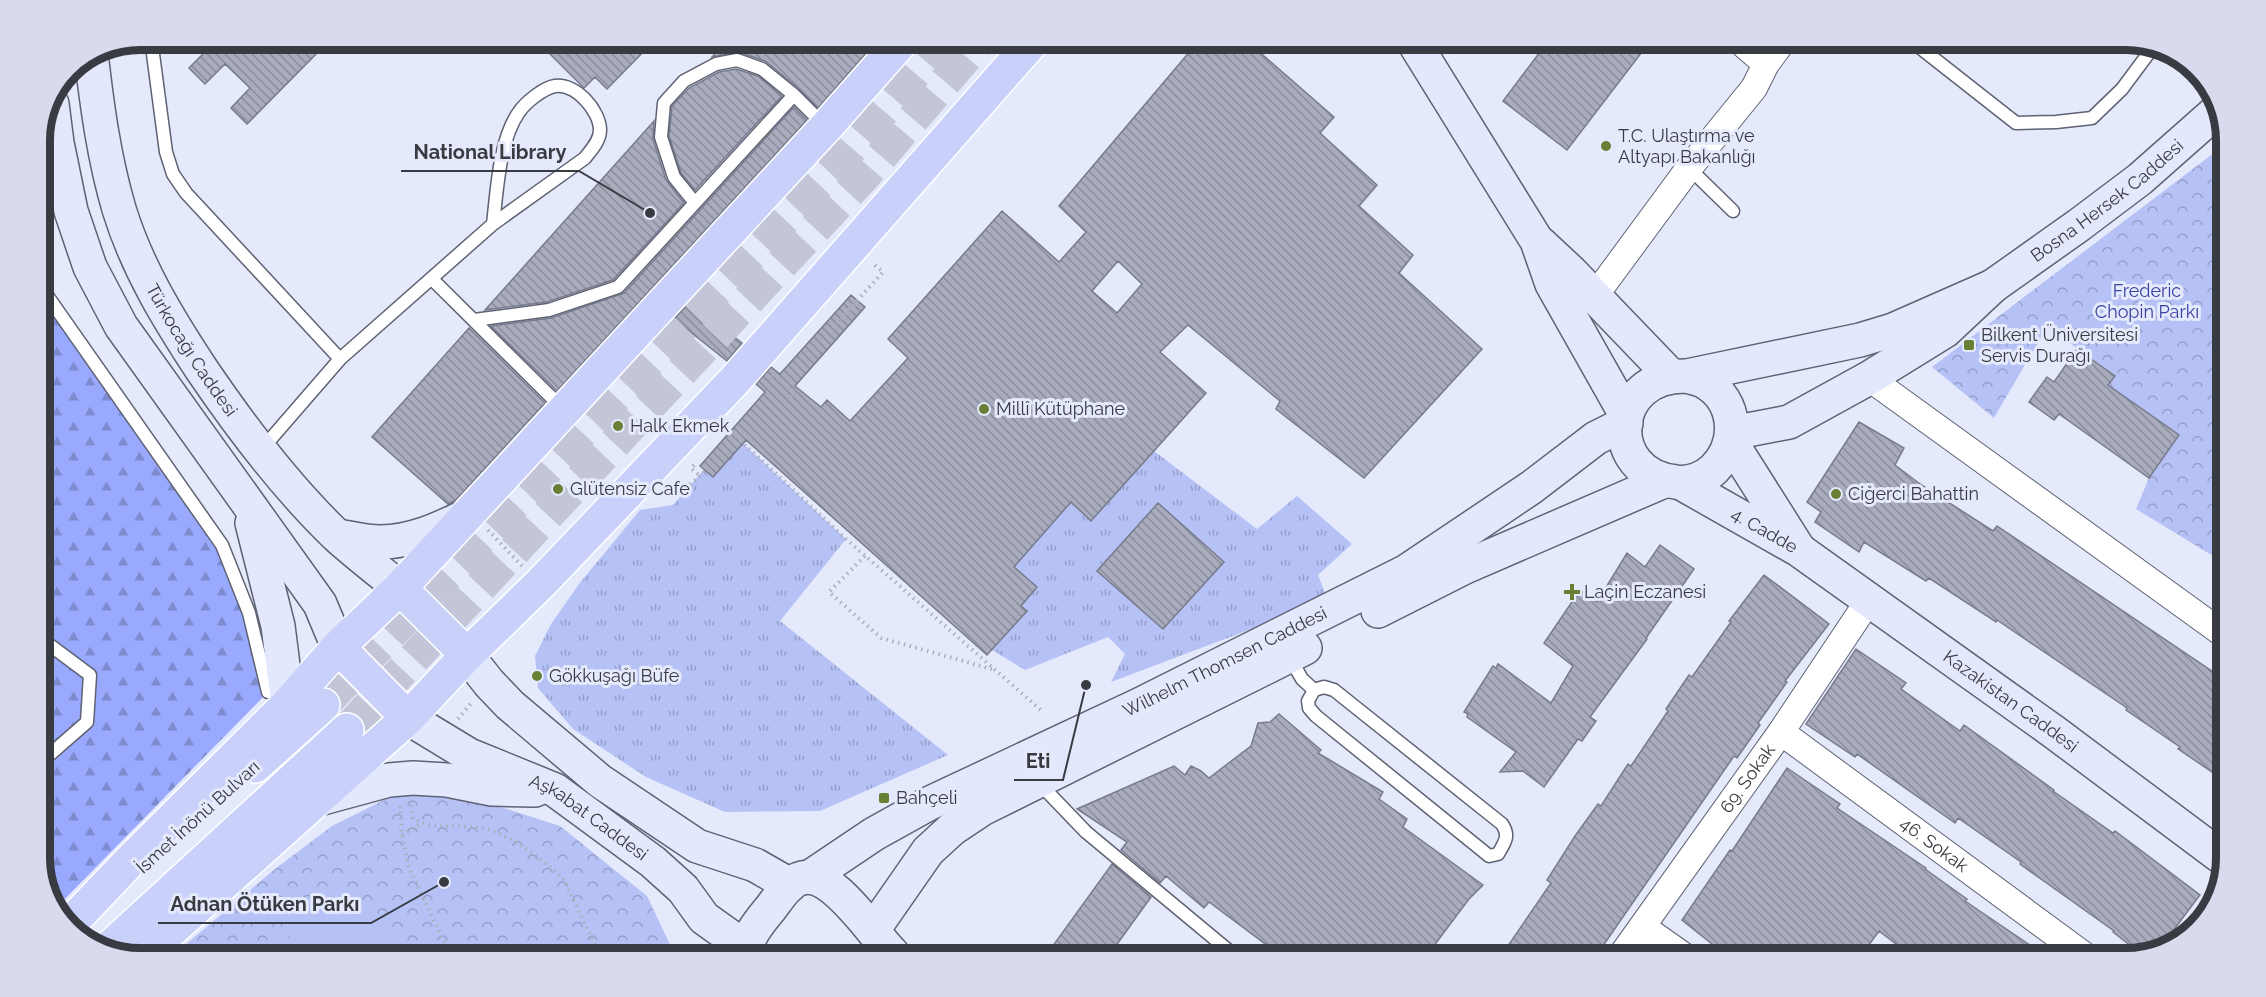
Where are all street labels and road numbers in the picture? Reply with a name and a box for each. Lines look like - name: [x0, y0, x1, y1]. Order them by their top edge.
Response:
- street label: Bosna Hersek Caddesi: [2026, 135, 2187, 266]
- street label: Türkocağı Caddesi: [142, 280, 242, 420]
- street label: 4. Cadde: [1728, 503, 1802, 557]
- street label: Wilhelm Thomsen Caddesi: [1119, 602, 1330, 721]
- street label: Kazakistan Caddesi: [1940, 646, 2083, 756]
- street label: 69. Sokak: [1716, 739, 1779, 817]
- street label: İsmet İnönü Bulvarı: [132, 756, 264, 878]
- street label: Aşkabat Caddesi: [526, 770, 652, 865]
- street label: 46. Sokak: [1896, 812, 1973, 876]

